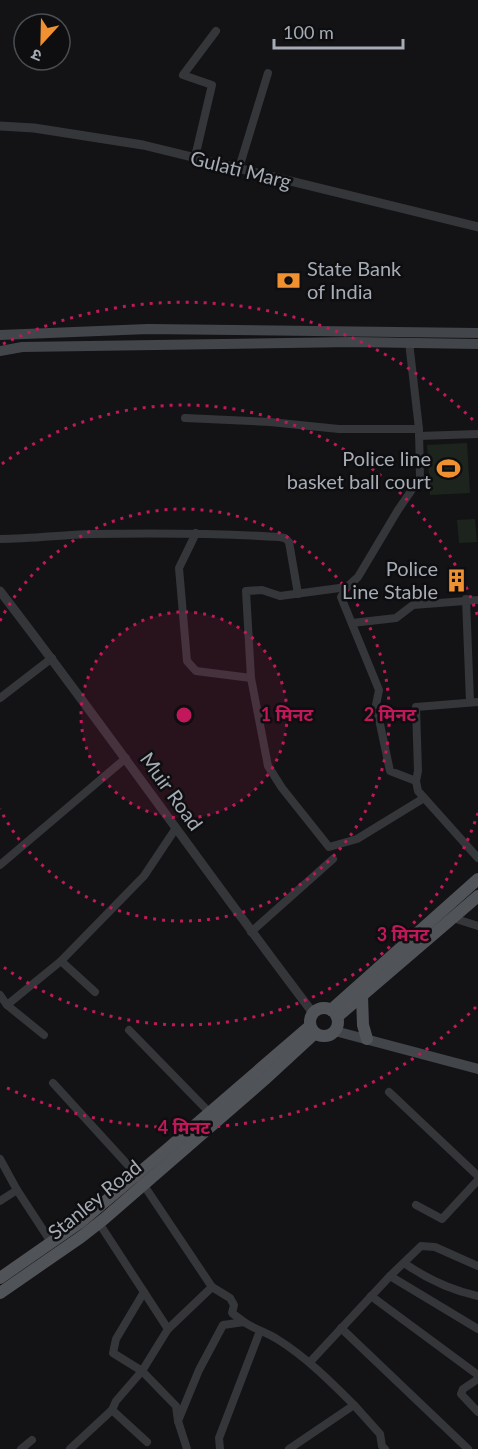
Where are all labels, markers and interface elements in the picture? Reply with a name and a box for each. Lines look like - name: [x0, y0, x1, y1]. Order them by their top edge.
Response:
- north arrow: [12, 12, 72, 72]
- scale bar: [274, 12, 403, 50]
- text: 100 m: [283, 21, 334, 43]
- text: उ: [28, 46, 44, 67]
- street label: Gulati Marg: [188, 145, 294, 193]
- place label: State Bank of India: [307, 256, 402, 303]
- bank icon: State Bank of India: [276, 267, 302, 293]
- place label: Police line basket ball court: [287, 446, 431, 493]
- sports icon: Police line basket ball court: [436, 456, 462, 482]
- place label: Police Line Stable: [342, 556, 438, 603]
- building icon: Police Line Stable: [443, 567, 469, 593]
- text: 1 मिनट: [261, 703, 314, 725]
- text: 2 मिनट: [364, 703, 417, 725]
- centre of rings: [174, 705, 194, 725]
- street label: Muir Road: [136, 747, 208, 835]
- text: 3 मिनट: [377, 923, 430, 945]
- text: 4 मिनट: [158, 1116, 211, 1138]
- street label: Stanley Road: [43, 1154, 145, 1244]

